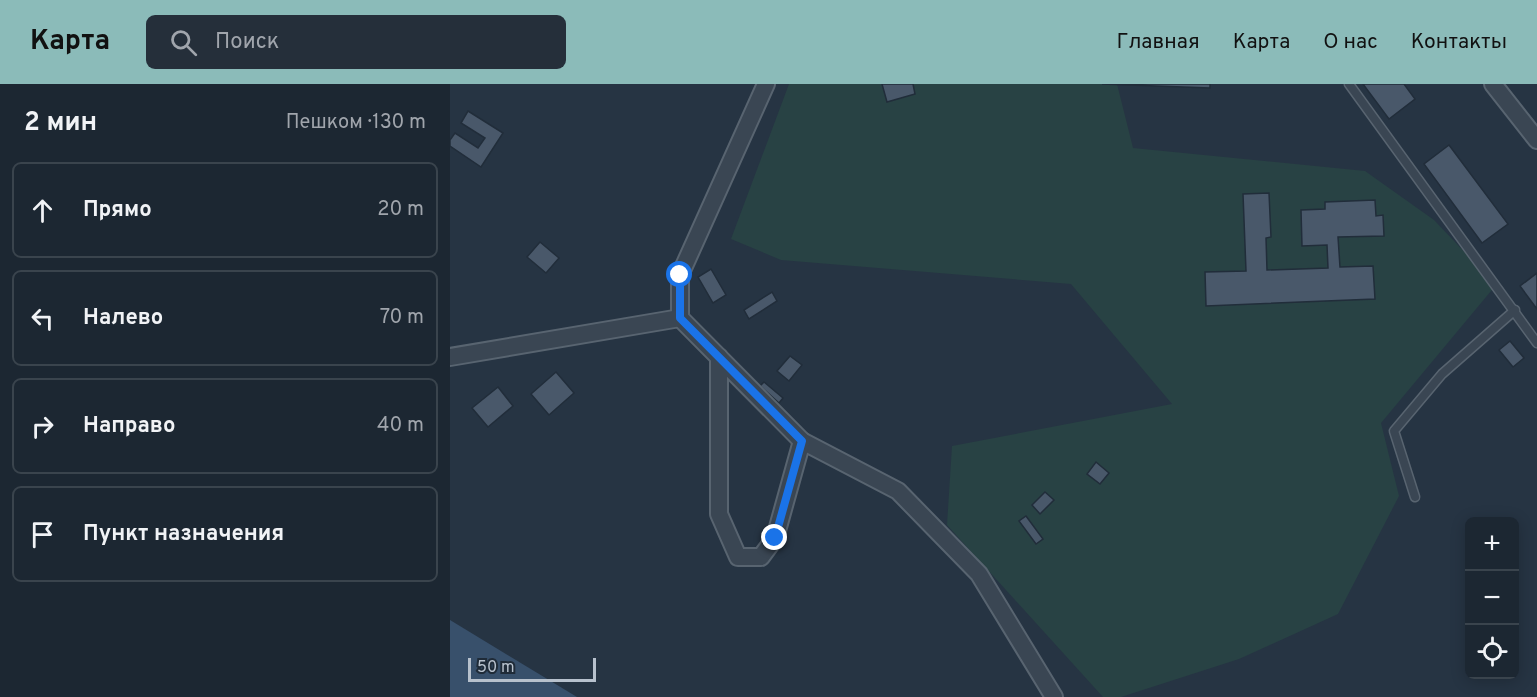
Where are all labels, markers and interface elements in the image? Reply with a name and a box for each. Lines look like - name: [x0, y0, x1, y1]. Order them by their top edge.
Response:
- search box: [146, 15, 566, 69]
- text: Карта: [30, 24, 110, 60]
- icon: search: [167, 26, 200, 59]
- text: Поиск: [215, 29, 279, 56]
- text: Главная: [1116, 29, 1200, 56]
- text: Карта: [1233, 29, 1290, 56]
- text: О нас: [1323, 29, 1378, 56]
- text: Контакты: [1411, 29, 1507, 56]
- text: 2 мин: [24, 107, 97, 140]
- text: Пешком · 130 m: [286, 110, 426, 136]
- icon: ahead: [26, 194, 59, 227]
- text: Прямо: [83, 197, 152, 224]
- text: 20 m: [377, 197, 424, 223]
- route start: [666, 261, 692, 287]
- icon: left: [26, 302, 59, 335]
- text: Налево: [83, 305, 163, 332]
- text: 70 m: [380, 305, 424, 331]
- icon: right: [26, 410, 59, 443]
- text: Направо: [83, 413, 175, 440]
- text: 40 m: [377, 413, 424, 439]
- map controls: [1465, 517, 1519, 679]
- button: +: [1465, 517, 1519, 571]
- icon: arrive: [26, 518, 59, 551]
- text: Пункт назначения: [83, 521, 284, 548]
- route end: [761, 524, 787, 550]
- button: −: [1465, 571, 1519, 625]
- button: locate: [1465, 625, 1519, 679]
- scale bar: [468, 655, 596, 682]
- text: 50 m: [477, 658, 515, 678]

